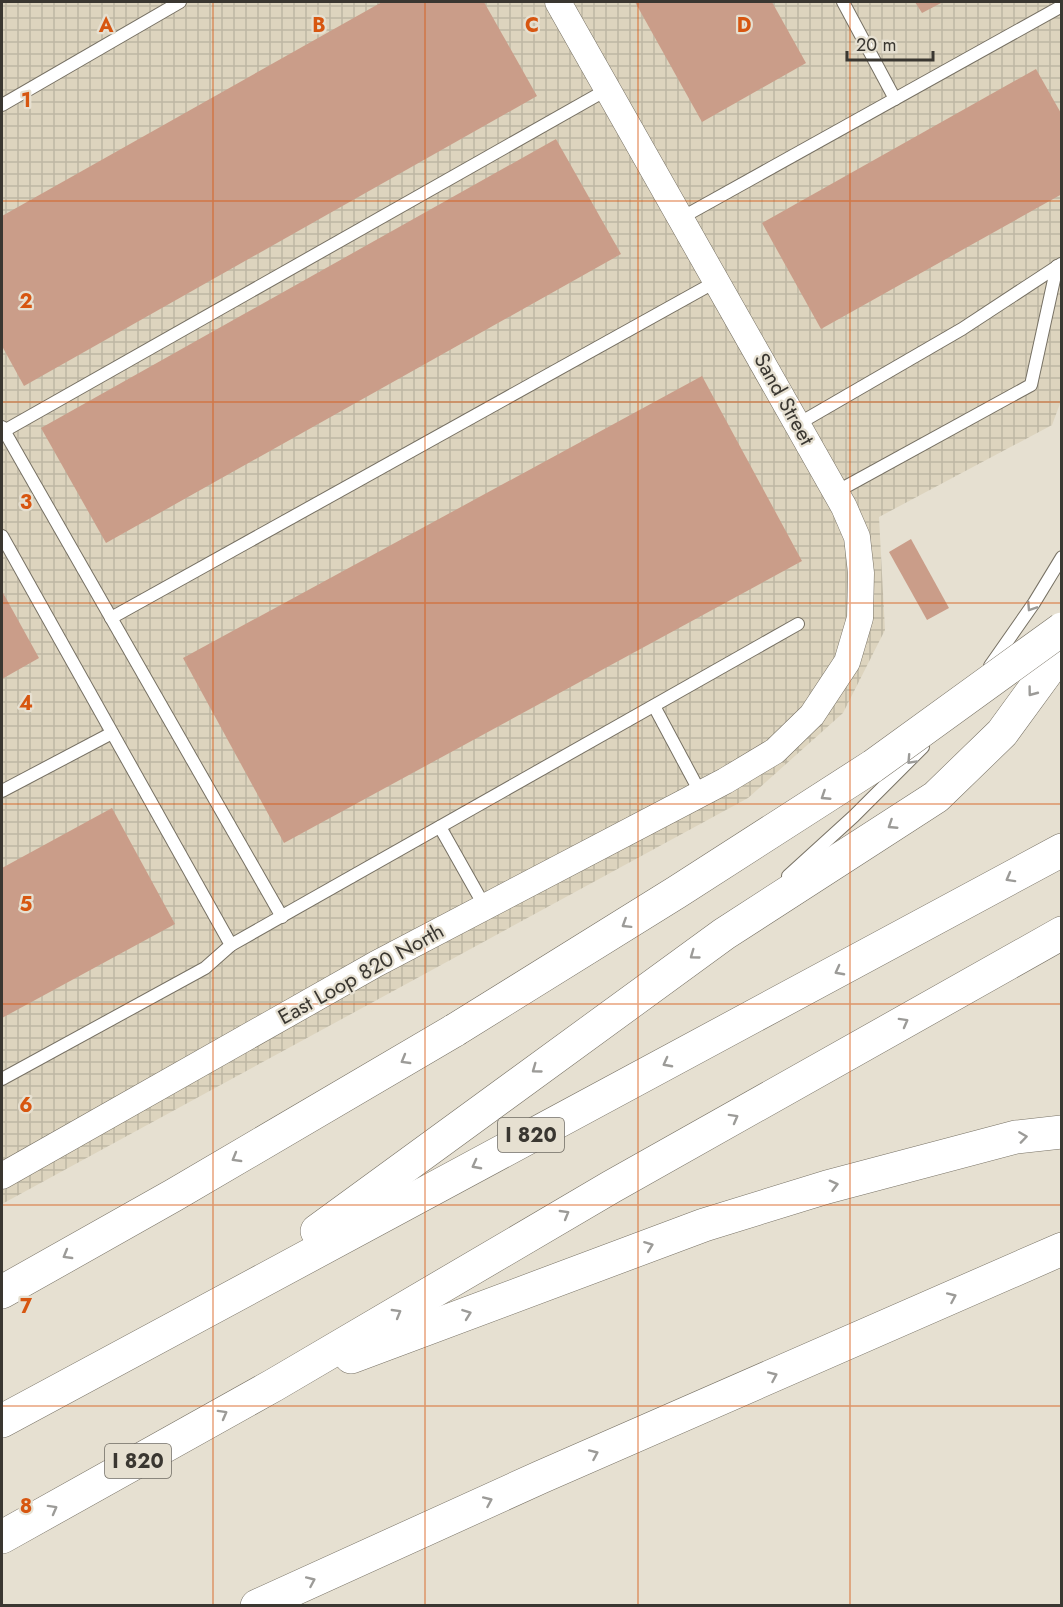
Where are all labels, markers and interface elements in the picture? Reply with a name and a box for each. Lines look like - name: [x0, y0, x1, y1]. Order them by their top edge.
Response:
- text: A: [98, 11, 114, 40]
- text: B: [312, 11, 326, 40]
- text: C: [525, 11, 539, 40]
- text: D: [737, 11, 751, 40]
- scale bar: [847, 24, 932, 62]
- text: 20 m: [856, 32, 896, 58]
- text: 1: [21, 86, 31, 115]
- text: 2: [19, 287, 33, 316]
- street label: Sand Street: [746, 348, 822, 450]
- text: 3: [20, 488, 32, 517]
- one-way arrow: [1027, 601, 1039, 611]
- one-way arrow: [1029, 685, 1040, 696]
- text: 4: [19, 689, 33, 718]
- one-way arrow: [907, 753, 918, 764]
- one-way arrow: [821, 789, 832, 800]
- one-way arrow: [888, 818, 899, 829]
- one-way arrow: [1006, 871, 1016, 882]
- text: 5: [20, 890, 33, 919]
- street label: East Loop 820 North: [273, 916, 449, 1032]
- one-way arrow: [622, 917, 632, 929]
- one-way arrow: [690, 948, 701, 959]
- one-way arrow: [835, 964, 845, 975]
- one-way arrow: [898, 1018, 908, 1029]
- one-way arrow: [401, 1053, 411, 1064]
- one-way arrow: [663, 1056, 673, 1067]
- one-way arrow: [532, 1062, 543, 1073]
- text: 6: [19, 1091, 33, 1120]
- one-way arrow: [728, 1113, 738, 1125]
- road number: I 820: [498, 1118, 564, 1152]
- one-way arrow: [1019, 1131, 1028, 1144]
- one-way arrow: [232, 1151, 242, 1163]
- one-way arrow: [472, 1158, 482, 1169]
- one-way arrow: [829, 1180, 839, 1193]
- one-way arrow: [559, 1210, 569, 1221]
- one-way arrow: [643, 1241, 654, 1253]
- one-way arrow: [63, 1248, 73, 1259]
- text: 7: [20, 1292, 33, 1321]
- one-way arrow: [945, 1293, 956, 1305]
- one-way arrow: [390, 1309, 401, 1320]
- one-way arrow: [461, 1309, 472, 1322]
- one-way arrow: [767, 1371, 778, 1383]
- one-way arrow: [217, 1410, 227, 1421]
- road number: I 820: [105, 1444, 171, 1478]
- one-way arrow: [588, 1449, 599, 1461]
- text: 8: [20, 1492, 32, 1521]
- one-way arrow: [482, 1496, 493, 1508]
- one-way arrow: [46, 1505, 57, 1516]
- one-way arrow: [304, 1577, 315, 1589]

